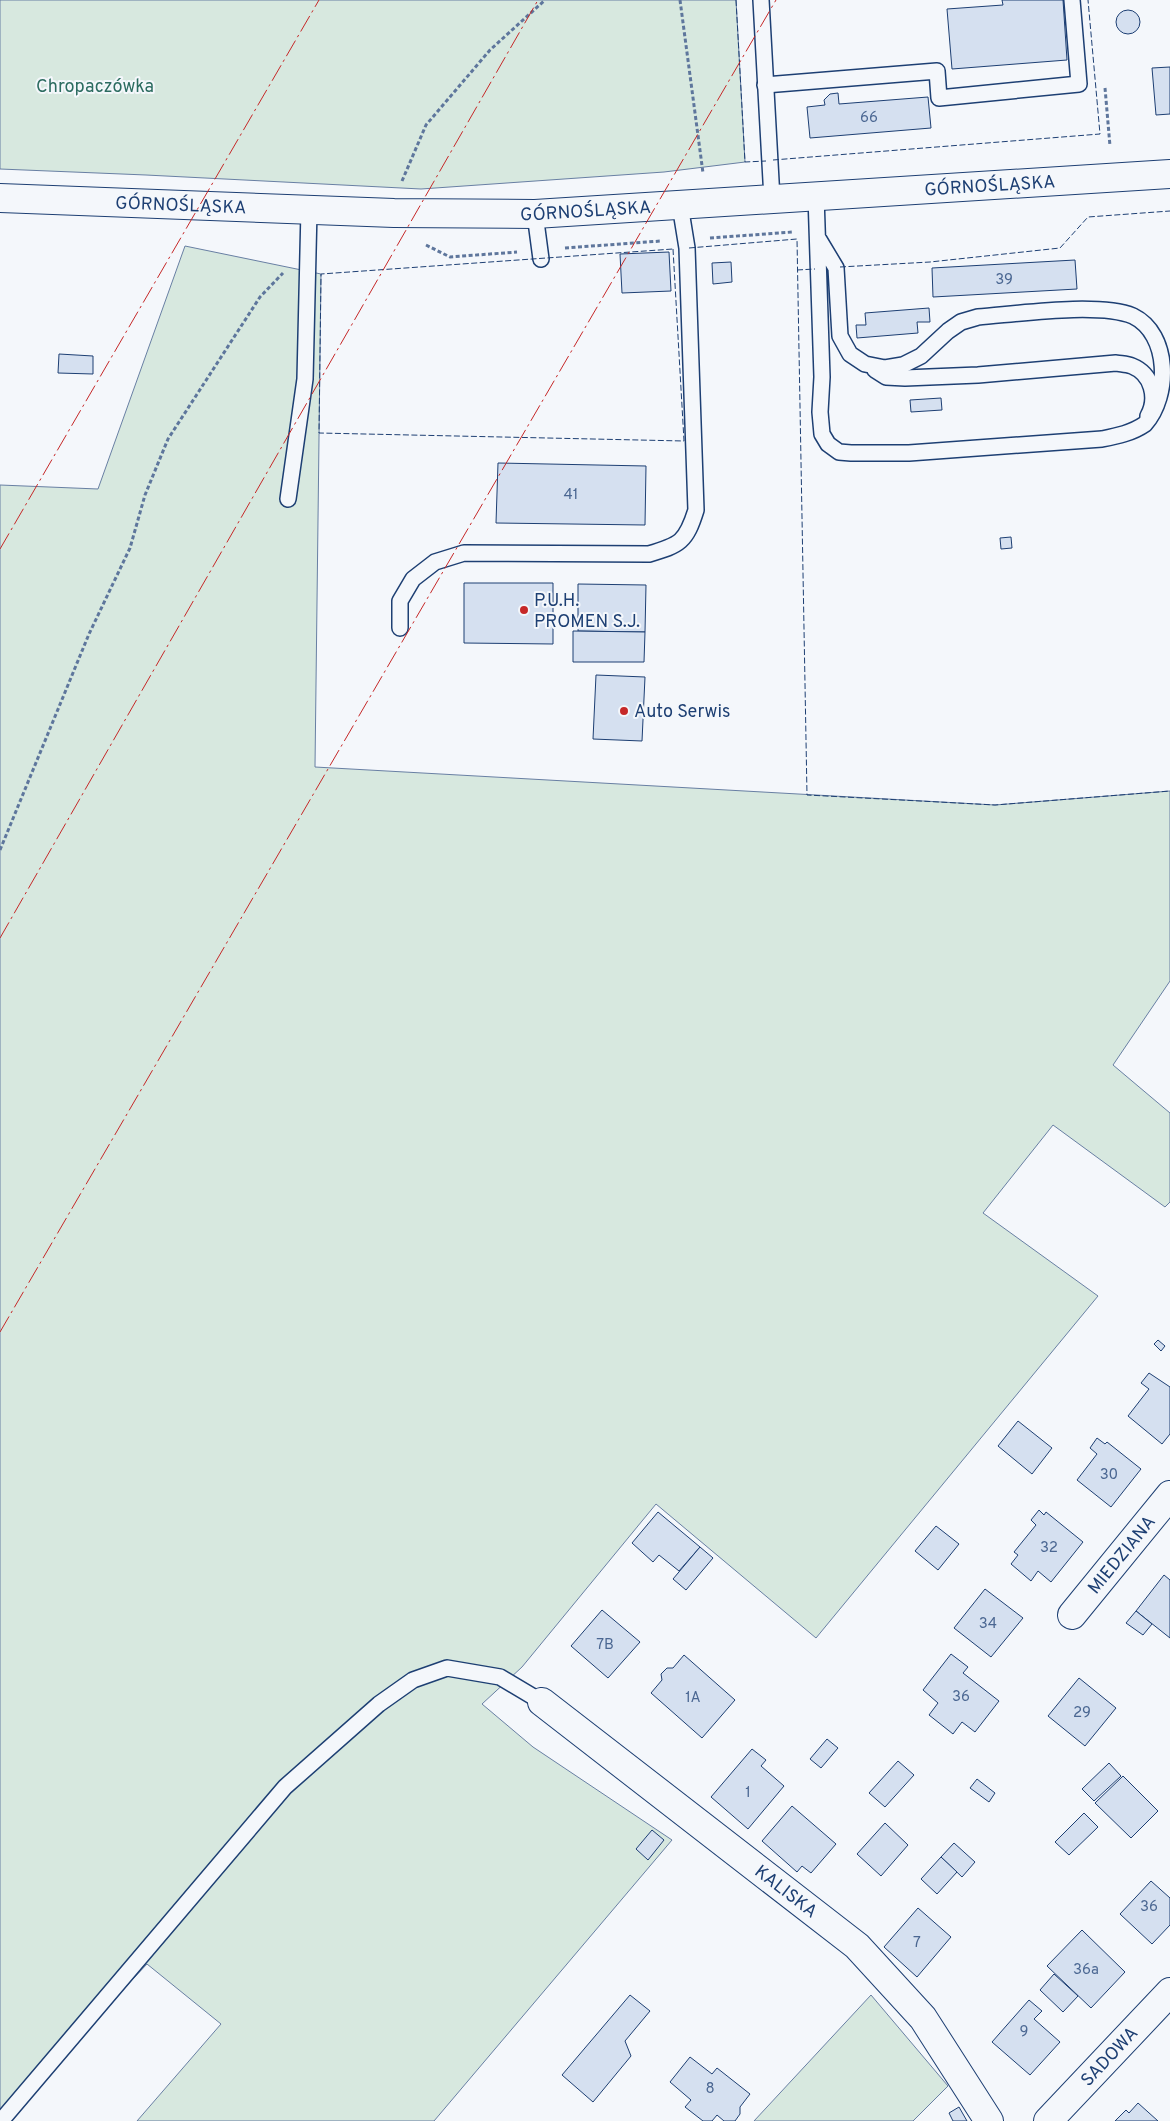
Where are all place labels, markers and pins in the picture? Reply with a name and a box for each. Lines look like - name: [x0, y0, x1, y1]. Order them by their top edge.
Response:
- place label: P.U.H. PROMEN S.J.: [534, 590, 640, 634]
- marker: P.U.H. PROMEN S.J.: [518, 604, 530, 616]
- place label: Auto Serwis: [634, 701, 730, 724]
- marker: Auto Serwis: [618, 705, 630, 717]

